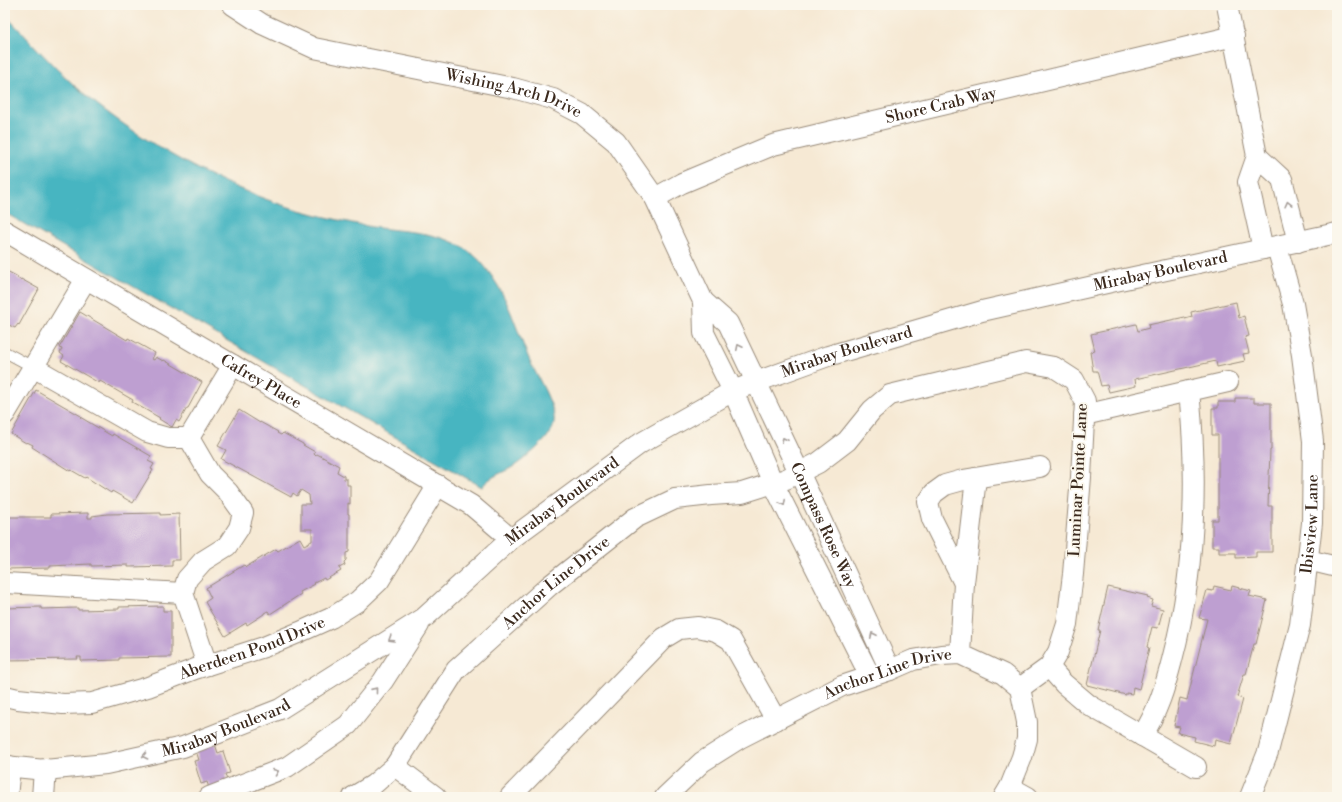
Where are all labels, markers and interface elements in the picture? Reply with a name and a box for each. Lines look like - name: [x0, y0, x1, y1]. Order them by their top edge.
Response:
- street label: Wishing Arch Drive: [443, 64, 585, 122]
- street label: Shore Crab Way: [883, 82, 999, 128]
- one-way arrow: [1284, 201, 1293, 208]
- street label: Mirabay Boulevard: [1091, 247, 1229, 296]
- street label: Mirabay Boulevard: [778, 322, 915, 382]
- one-way arrow: [736, 343, 744, 351]
- street label: Cafrey Place: [217, 350, 305, 413]
- street label: Luminar Pointe Lane: [1064, 403, 1092, 557]
- one-way arrow: [781, 437, 789, 445]
- street label: Mirabay Boulevard: [501, 453, 623, 550]
- street label: Compass Rose Way: [786, 459, 861, 591]
- street label: Ibisview Lane: [1296, 474, 1323, 575]
- one-way arrow: [778, 499, 786, 507]
- street label: Anchor Line Drive: [497, 532, 614, 634]
- street label: Aberdeen Pond Drive: [175, 612, 328, 685]
- one-way arrow: [870, 631, 878, 639]
- one-way arrow: [388, 634, 395, 642]
- street label: Anchor Line Drive: [819, 644, 952, 704]
- one-way arrow: [370, 688, 377, 695]
- street label: Mirabay Boulevard: [160, 695, 294, 761]
- one-way arrow: [142, 751, 148, 759]
- one-way arrow: [272, 768, 279, 776]

